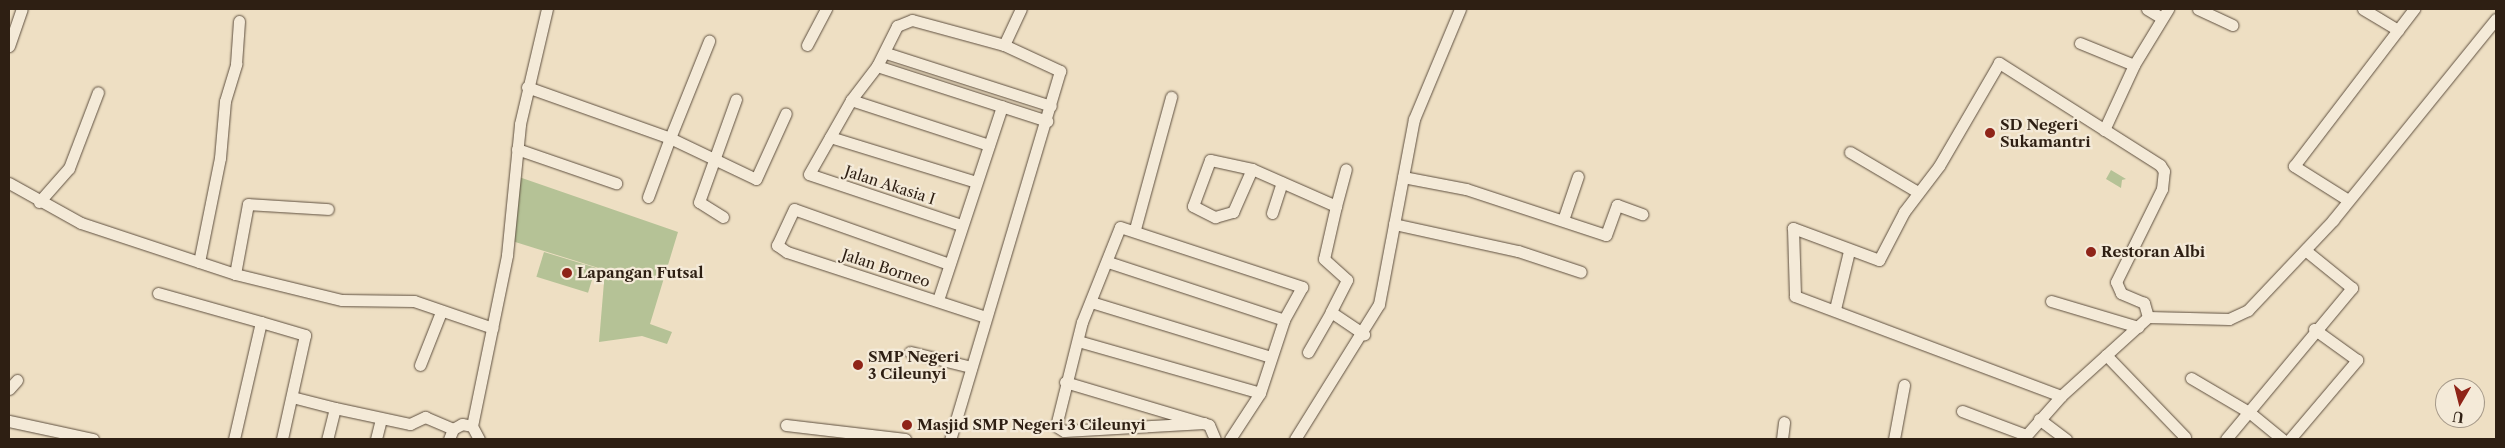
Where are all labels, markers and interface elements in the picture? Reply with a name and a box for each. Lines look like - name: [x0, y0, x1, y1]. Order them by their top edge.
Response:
- place label: SD Negeri Sukamantri: [2000, 115, 2091, 150]
- marker: SD Negeri Sukamantri: [1984, 127, 1996, 139]
- street label: Jalan Akasia I: [842, 162, 938, 208]
- place label: Restoran Albi: [2101, 243, 2206, 261]
- street label: Jalan Borneo: [840, 245, 932, 291]
- marker: Restoran Albi: [2085, 246, 2097, 258]
- place label: Lapangan Futsal: [577, 264, 703, 282]
- marker: Lapangan Futsal: [561, 267, 573, 279]
- place label: SMP Negeri 3 Cileunyi: [868, 347, 959, 382]
- marker: SMP Negeri 3 Cileunyi: [852, 359, 864, 371]
- north arrow: [2435, 378, 2485, 428]
- text: U: [2451, 407, 2465, 427]
- place label: Masjid SMP Negeri 3 Cileunyi: [917, 416, 1146, 434]
- marker: Masjid SMP Negeri 3 Cileunyi: [901, 419, 913, 431]

